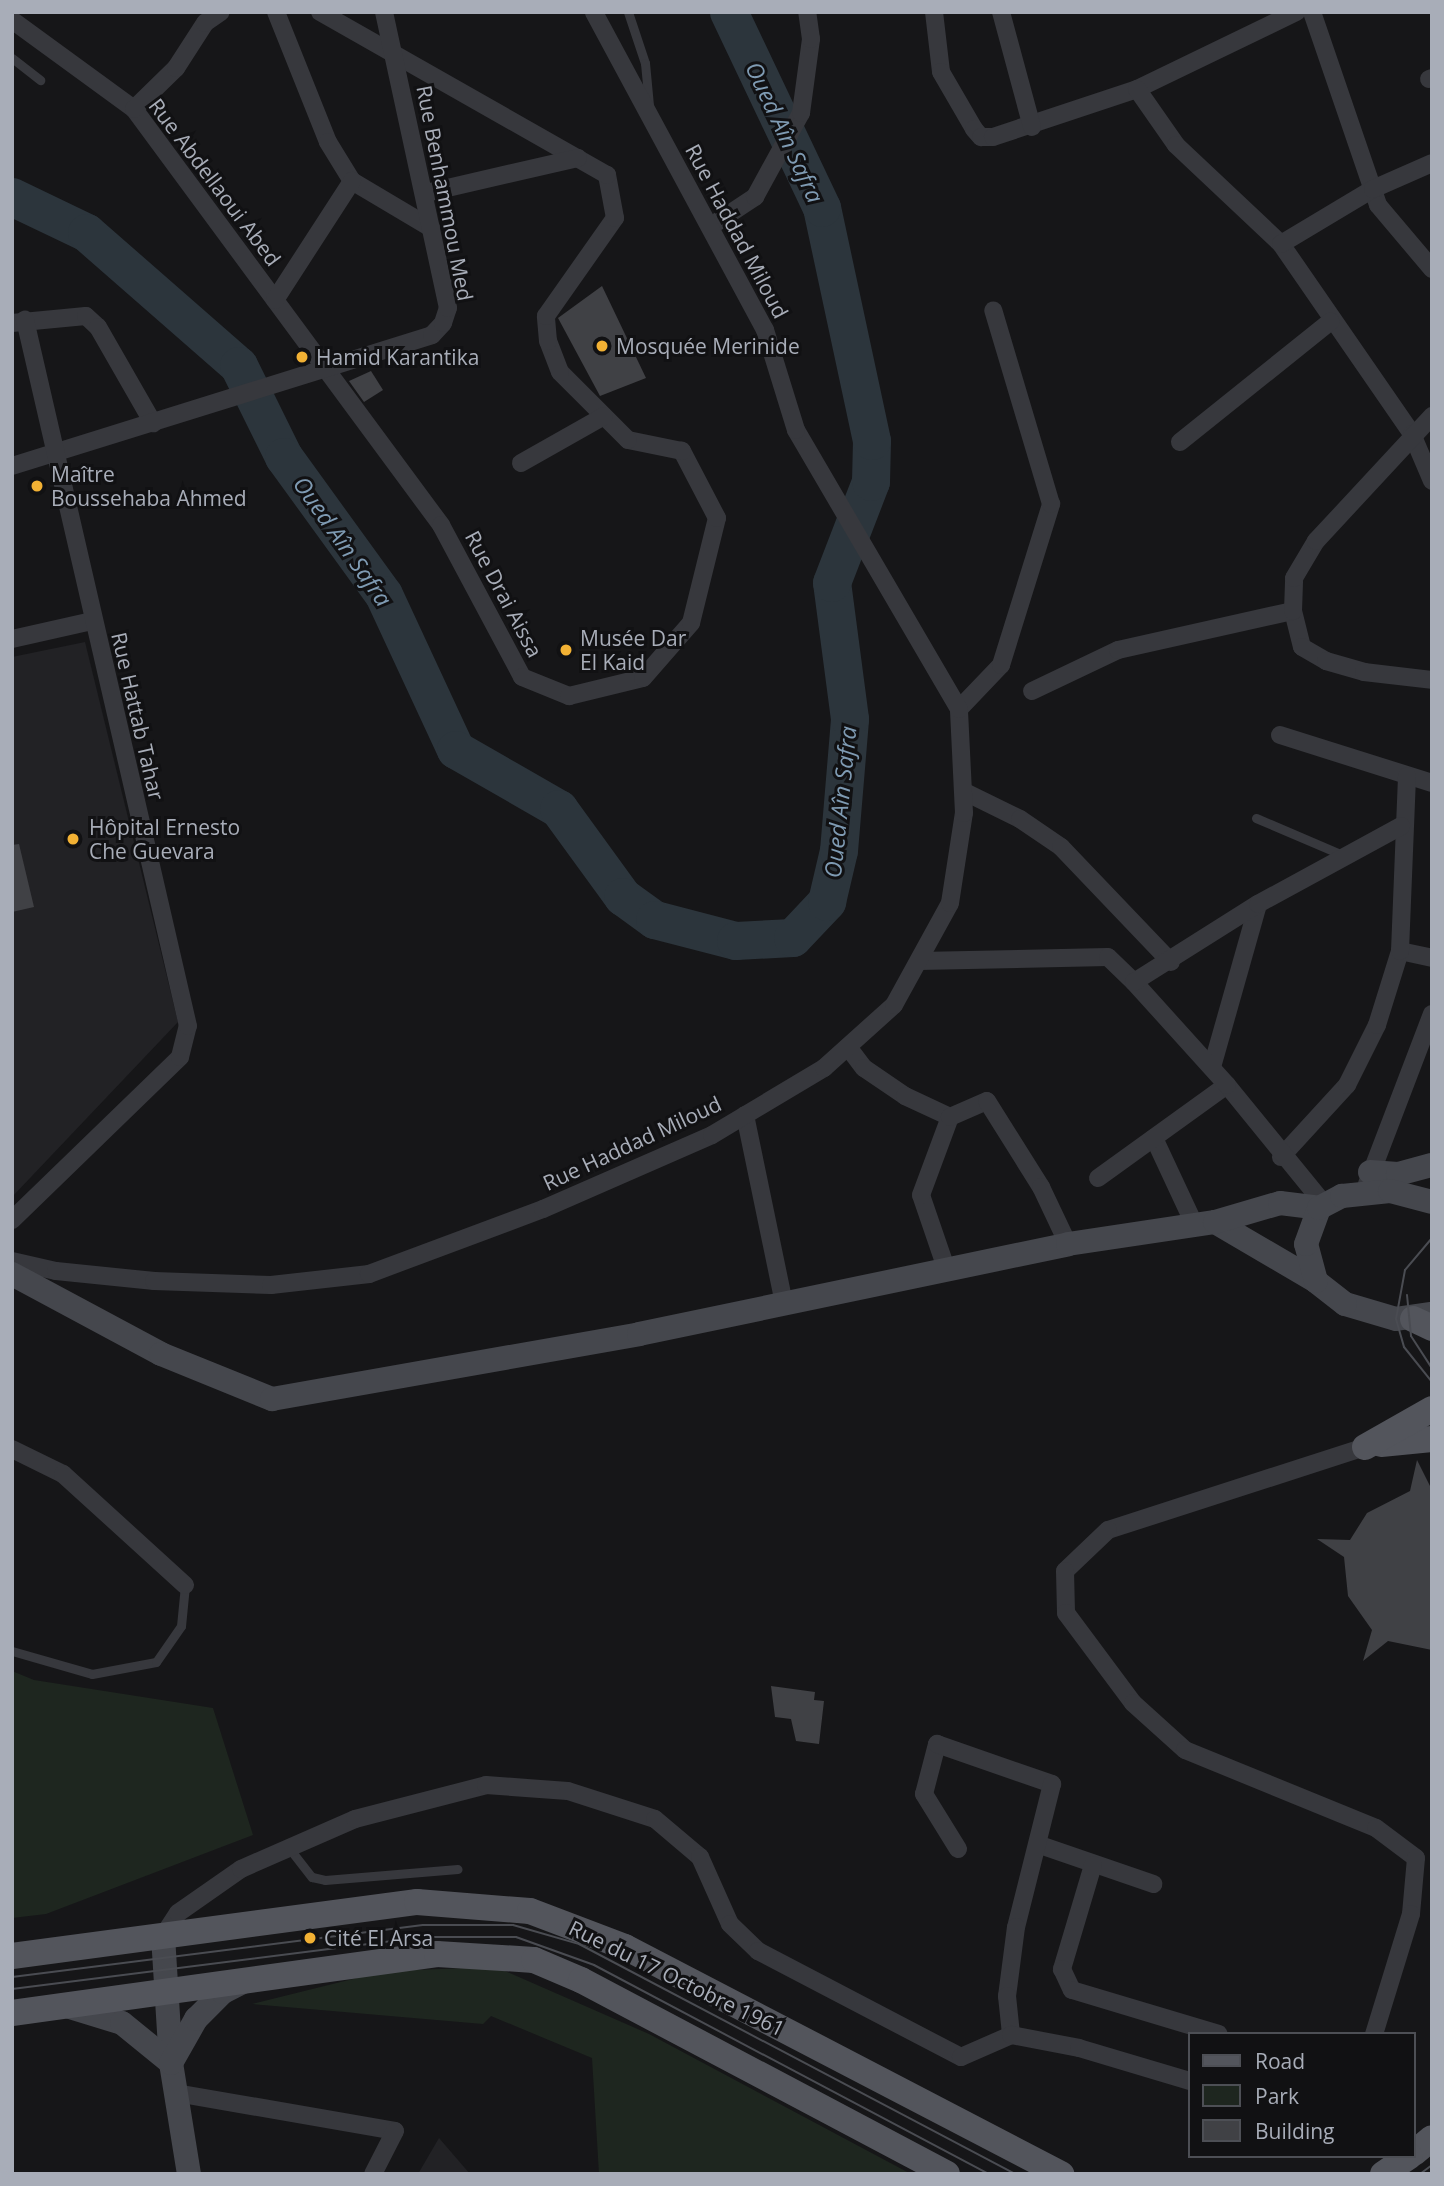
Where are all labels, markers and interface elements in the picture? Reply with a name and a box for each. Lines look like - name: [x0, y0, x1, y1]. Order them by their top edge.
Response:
- water label: Oued Aîn Safra: [740, 57, 830, 207]
- street label: Rue Benhammou Med: [412, 83, 478, 303]
- street label: Rue Abdellaoui Abed: [144, 93, 286, 271]
- street label: Rue Haddad Miloud: [680, 140, 794, 322]
- place label: Mosquée Merinide: [616, 333, 800, 359]
- marker: Mosquée Merinide: [594, 338, 610, 354]
- place label: Hamid Karantika: [316, 344, 479, 370]
- marker: Hamid Karantika: [294, 349, 310, 365]
- place label: Maître Boussehaba Ahmed: [51, 461, 247, 511]
- water label: Oued Aîn Safra: [288, 471, 398, 611]
- marker: Maître Boussehaba Ahmed: [29, 478, 45, 494]
- street label: Rue Drai Aissa: [460, 526, 548, 662]
- place label: Musée Dar El Kaid: [580, 625, 686, 675]
- street label: Rue Hattab Tahar: [106, 630, 170, 802]
- marker: Musée Dar El Kaid: [558, 642, 574, 658]
- water label: Oued Aîn Safra: [818, 725, 862, 879]
- place label: Hôpital Ernesto Che Guevara: [89, 814, 240, 864]
- marker: Hôpital Ernesto Che Guevara: [63, 829, 83, 849]
- street label: Rue Haddad Miloud: [539, 1091, 725, 1195]
- street label: Rue du 17 Octobre 1961: [565, 1915, 789, 2041]
- place label: Cité El Arsa: [324, 1925, 433, 1951]
- marker: Cité El Arsa: [302, 1930, 318, 1946]
- legend: [1188, 2032, 1416, 2158]
- text: Road: [1255, 2047, 1305, 2075]
- text: Park: [1255, 2082, 1299, 2110]
- text: Building: [1255, 2117, 1334, 2145]

